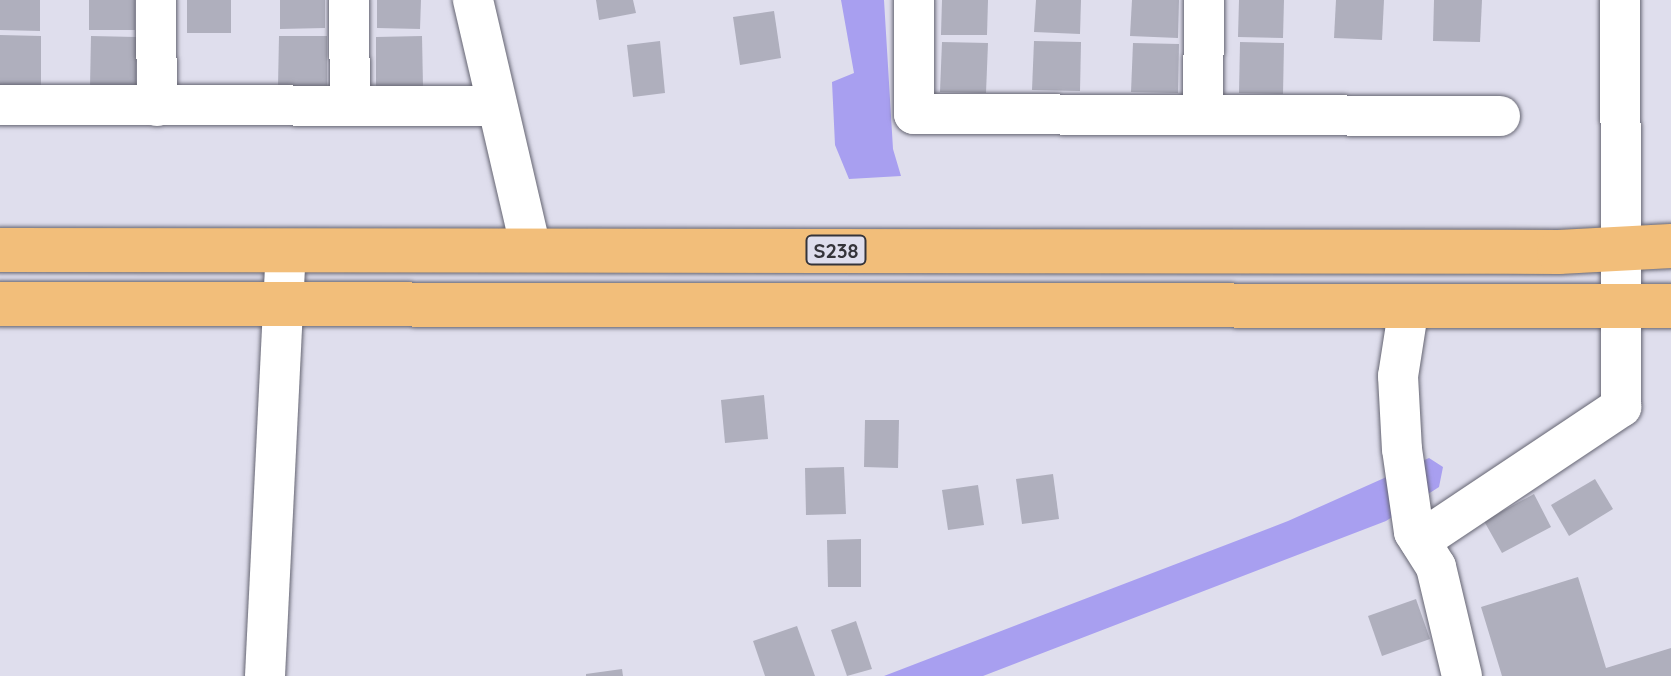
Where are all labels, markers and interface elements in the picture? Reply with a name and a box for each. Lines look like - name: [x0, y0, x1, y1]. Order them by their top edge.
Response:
- road number: S238: [804, 234, 868, 266]

